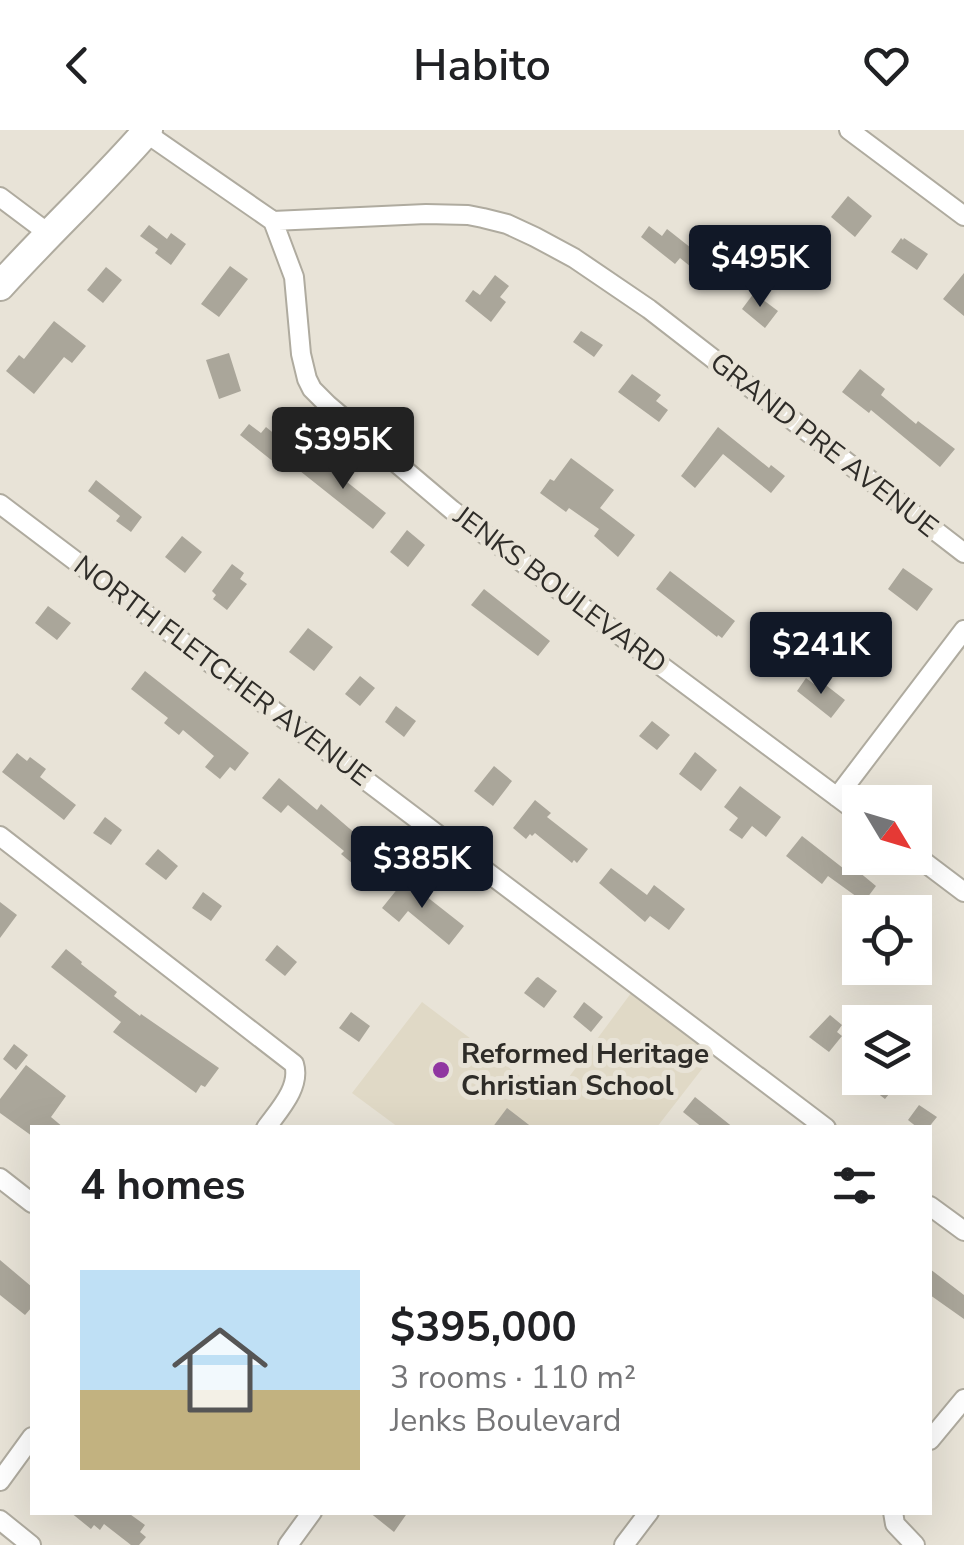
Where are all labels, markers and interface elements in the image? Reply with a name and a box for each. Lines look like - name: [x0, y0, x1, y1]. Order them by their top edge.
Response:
- text: Habito: [413, 35, 551, 96]
- icon: back: [50, 38, 105, 93]
- icon: heart: [859, 38, 914, 93]
- pin: $495K: [690, 225, 830, 310]
- text: $495K: [711, 236, 809, 279]
- street label: GRAND PRE AVENUE: [702, 344, 946, 546]
- pin: $395K: [273, 407, 413, 492]
- text: $395K: [294, 418, 392, 461]
- street label: JENKS BOULEVARD: [445, 497, 674, 683]
- street label: NORTH FLETCHER AVENUE: [66, 547, 378, 795]
- pin: $241K: [751, 612, 891, 697]
- text: $241K: [772, 623, 870, 666]
- north arrow: [842, 785, 932, 875]
- map controls: [842, 785, 932, 1095]
- pin: $385K: [352, 826, 492, 911]
- text: $385K: [373, 837, 471, 880]
- button: locate: [842, 895, 932, 985]
- button: layers: [842, 1005, 932, 1095]
- place label: Reformed Heritage Christian School: [461, 1035, 709, 1105]
- marker: Reformed Heritage Christian School: [430, 1059, 452, 1081]
- text: 4 homes: [80, 1157, 245, 1214]
- icon: filters: [827, 1158, 882, 1213]
- text: $395,000: [390, 1299, 577, 1356]
- icon: home: [160, 1310, 280, 1430]
- text: 3 rooms · 110 m²: [390, 1356, 636, 1399]
- text: Jenks Boulevard: [390, 1399, 621, 1442]

